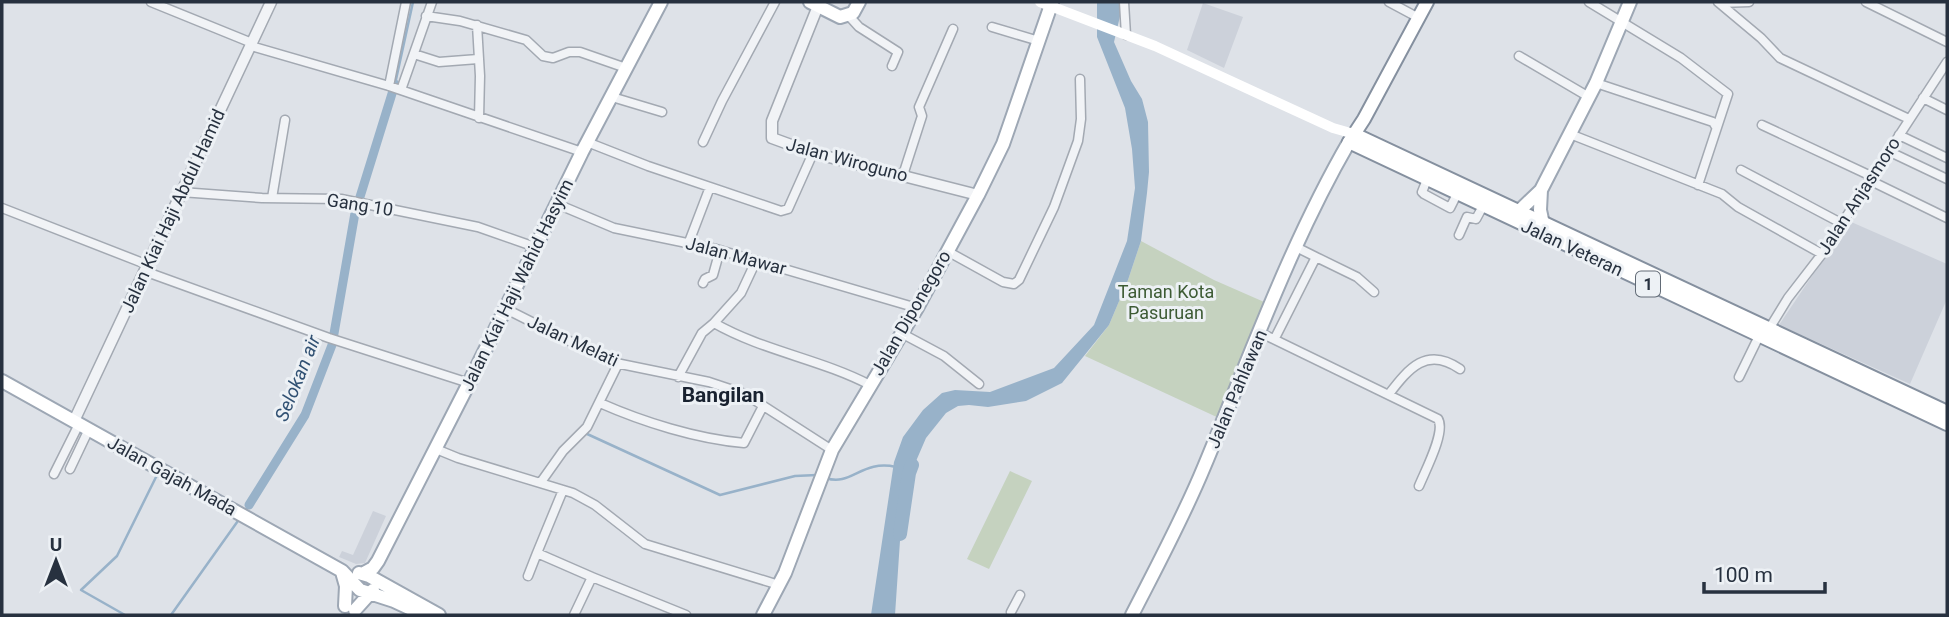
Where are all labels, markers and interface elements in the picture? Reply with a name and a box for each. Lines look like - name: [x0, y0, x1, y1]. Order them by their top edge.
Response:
- street label: Jalan Kiai Haji Abdul Hamid: [116, 106, 229, 316]
- street label: Jalan Wiroguno: [784, 133, 910, 186]
- street label: Jalan Anjasmoro: [1813, 133, 1904, 258]
- street label: Jalan Kiai Haji Wahid Hasyim: [456, 175, 577, 394]
- street label: Gang 10: [325, 189, 395, 220]
- street label: Jalan Veteran: [1518, 215, 1626, 280]
- street label: Jalan Mawar: [684, 232, 789, 279]
- street label: Jalan Diponegoro: [866, 246, 955, 379]
- road number: 1: [1636, 272, 1660, 296]
- park label: Taman Kota Pasuruan: [1118, 281, 1214, 323]
- street label: Jalan Melati: [524, 310, 622, 371]
- street label: Jalan Pahlawan: [1202, 326, 1271, 451]
- water label: Selokan air: [270, 331, 325, 425]
- district label: Bangilan: [682, 383, 764, 407]
- street label: Jalan Gajah Mada: [104, 431, 240, 520]
- north arrow: [21, 526, 91, 596]
- text: U: [50, 533, 62, 556]
- scale bar: [1704, 550, 1825, 594]
- text: 100 m: [1714, 563, 1773, 587]

